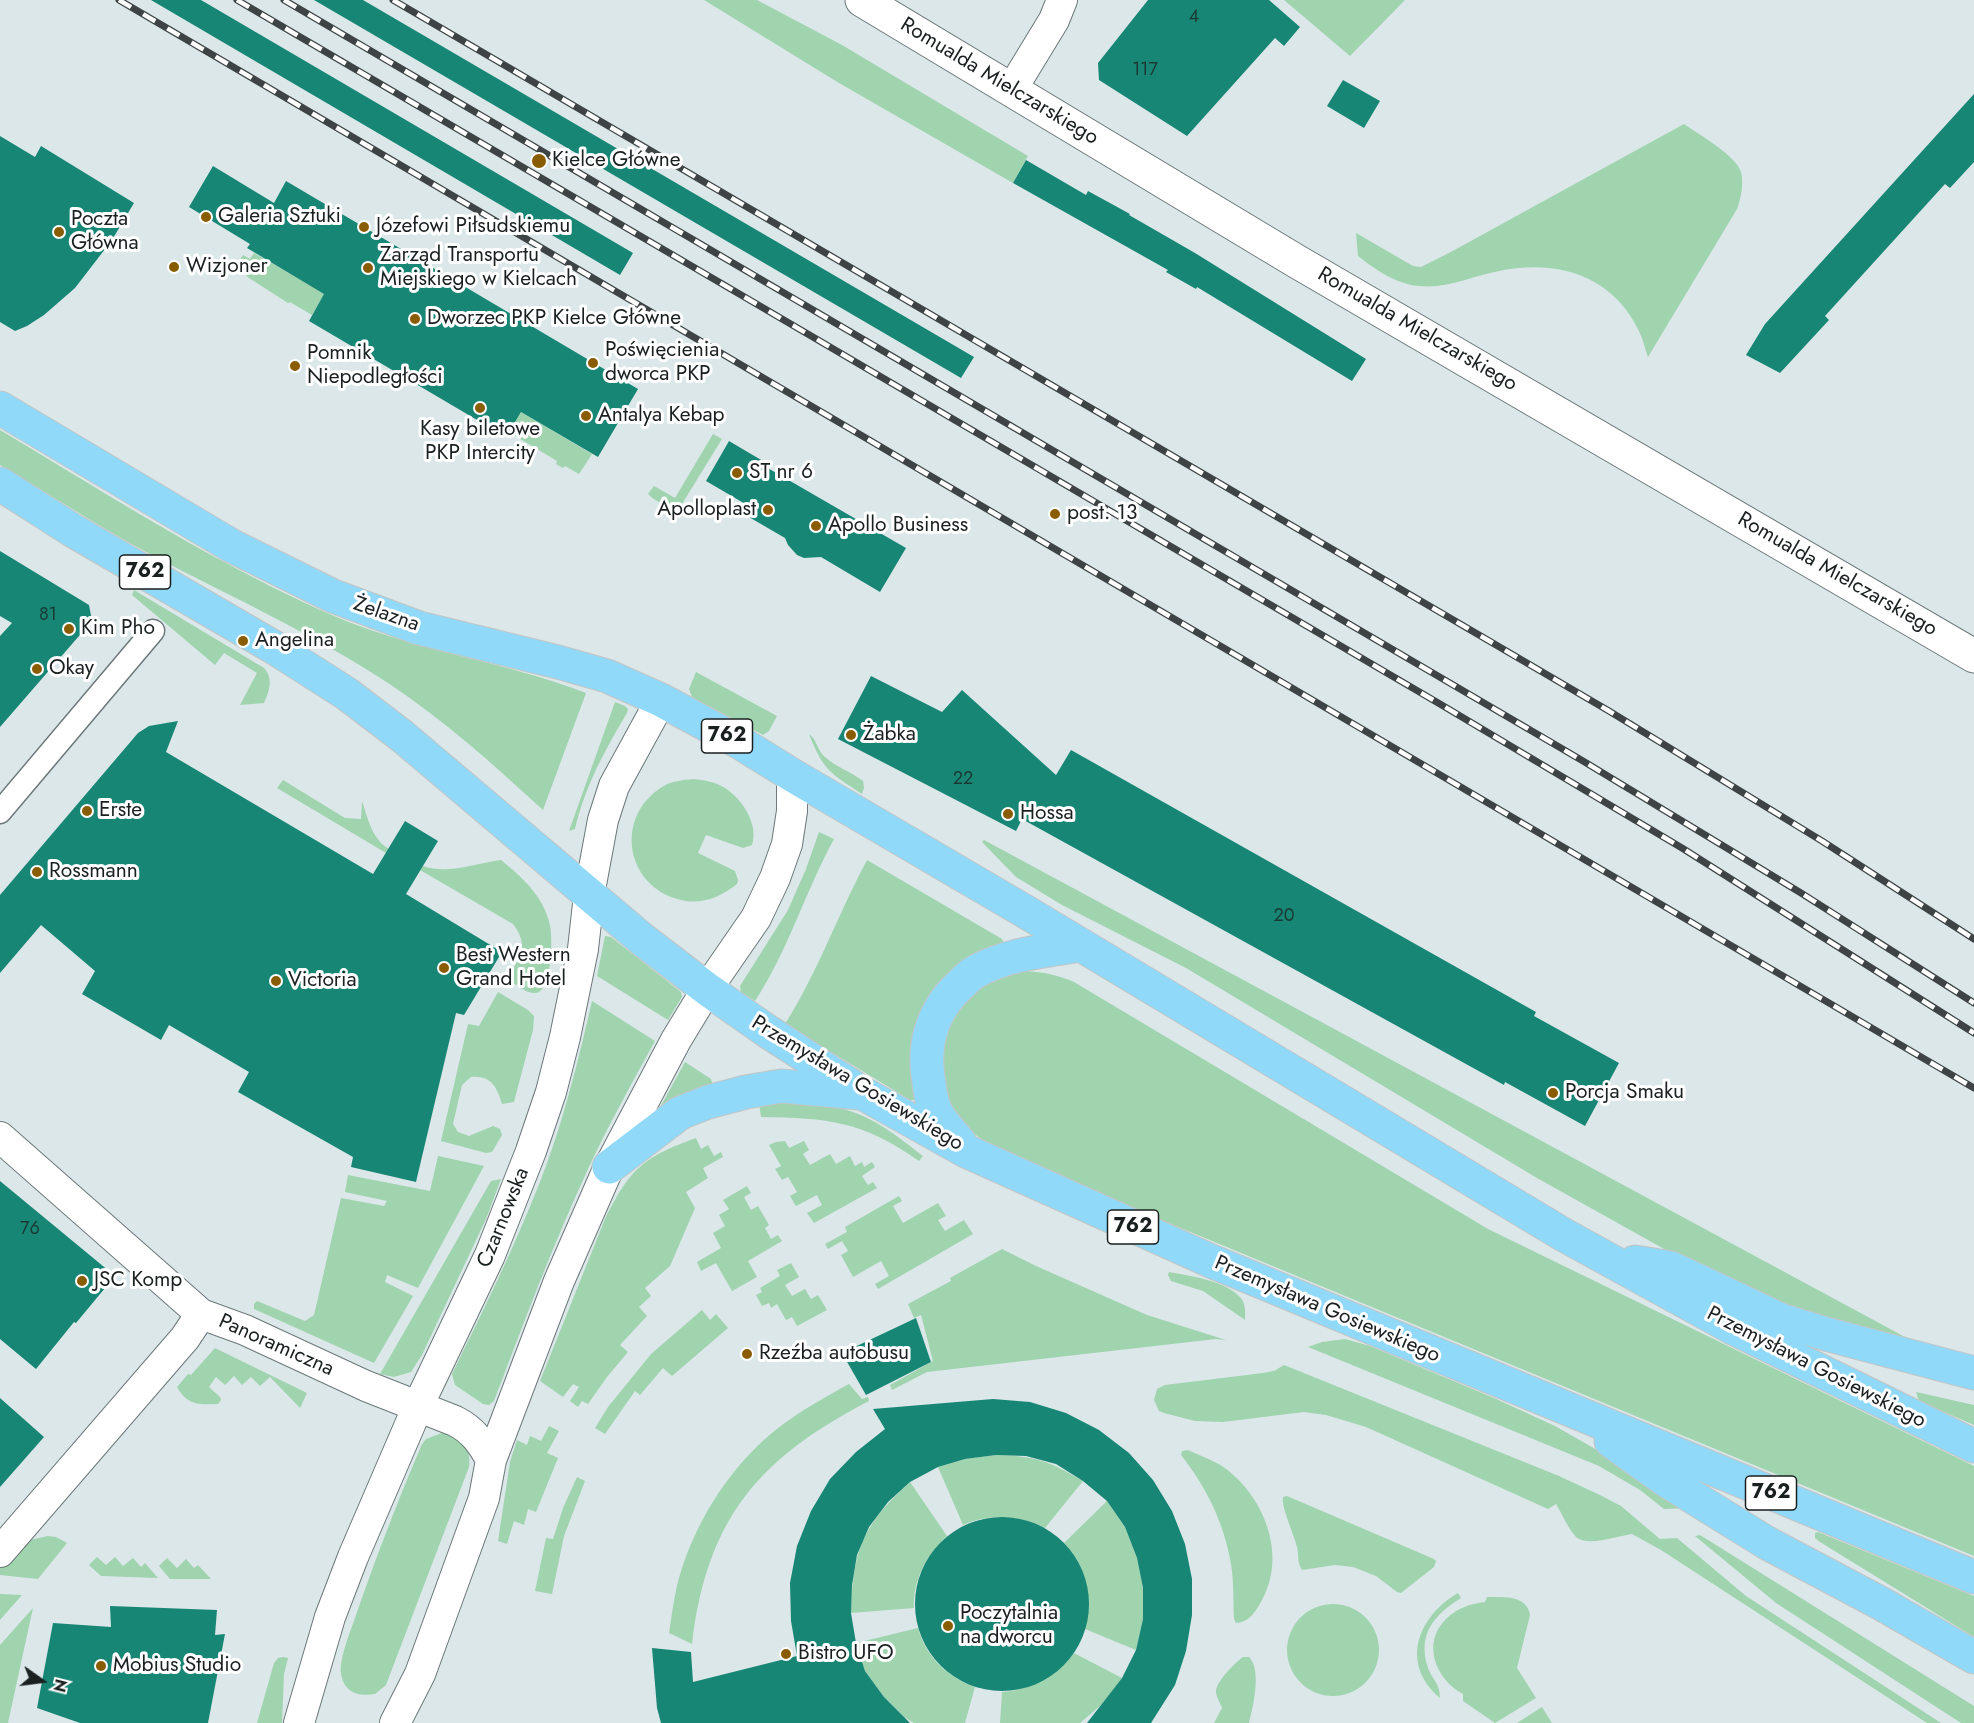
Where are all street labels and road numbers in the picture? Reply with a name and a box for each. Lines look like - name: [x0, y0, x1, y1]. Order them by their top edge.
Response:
- street label: Romualda Mielczarskiego: [895, 13, 1103, 151]
- street label: Romualda Mielczarskiego: [1313, 262, 1521, 398]
- street label: Romualda Mielczarskiego: [1733, 507, 1941, 643]
- road number: 762: [120, 555, 170, 589]
- street label: Żelazna: [350, 592, 422, 638]
- road number: 762: [702, 719, 752, 753]
- street label: Przemysława Gosiewskiego: [747, 1011, 967, 1157]
- street label: Czarnowska: [473, 1164, 535, 1272]
- road number: 762: [1108, 1210, 1158, 1244]
- street label: Przemysława Gosiewskiego: [1211, 1251, 1443, 1369]
- street label: Przemysława Gosiewskiego: [1702, 1302, 1930, 1434]
- street label: Panoramiczna: [214, 1309, 338, 1383]
- road number: 762: [1746, 1476, 1796, 1510]

